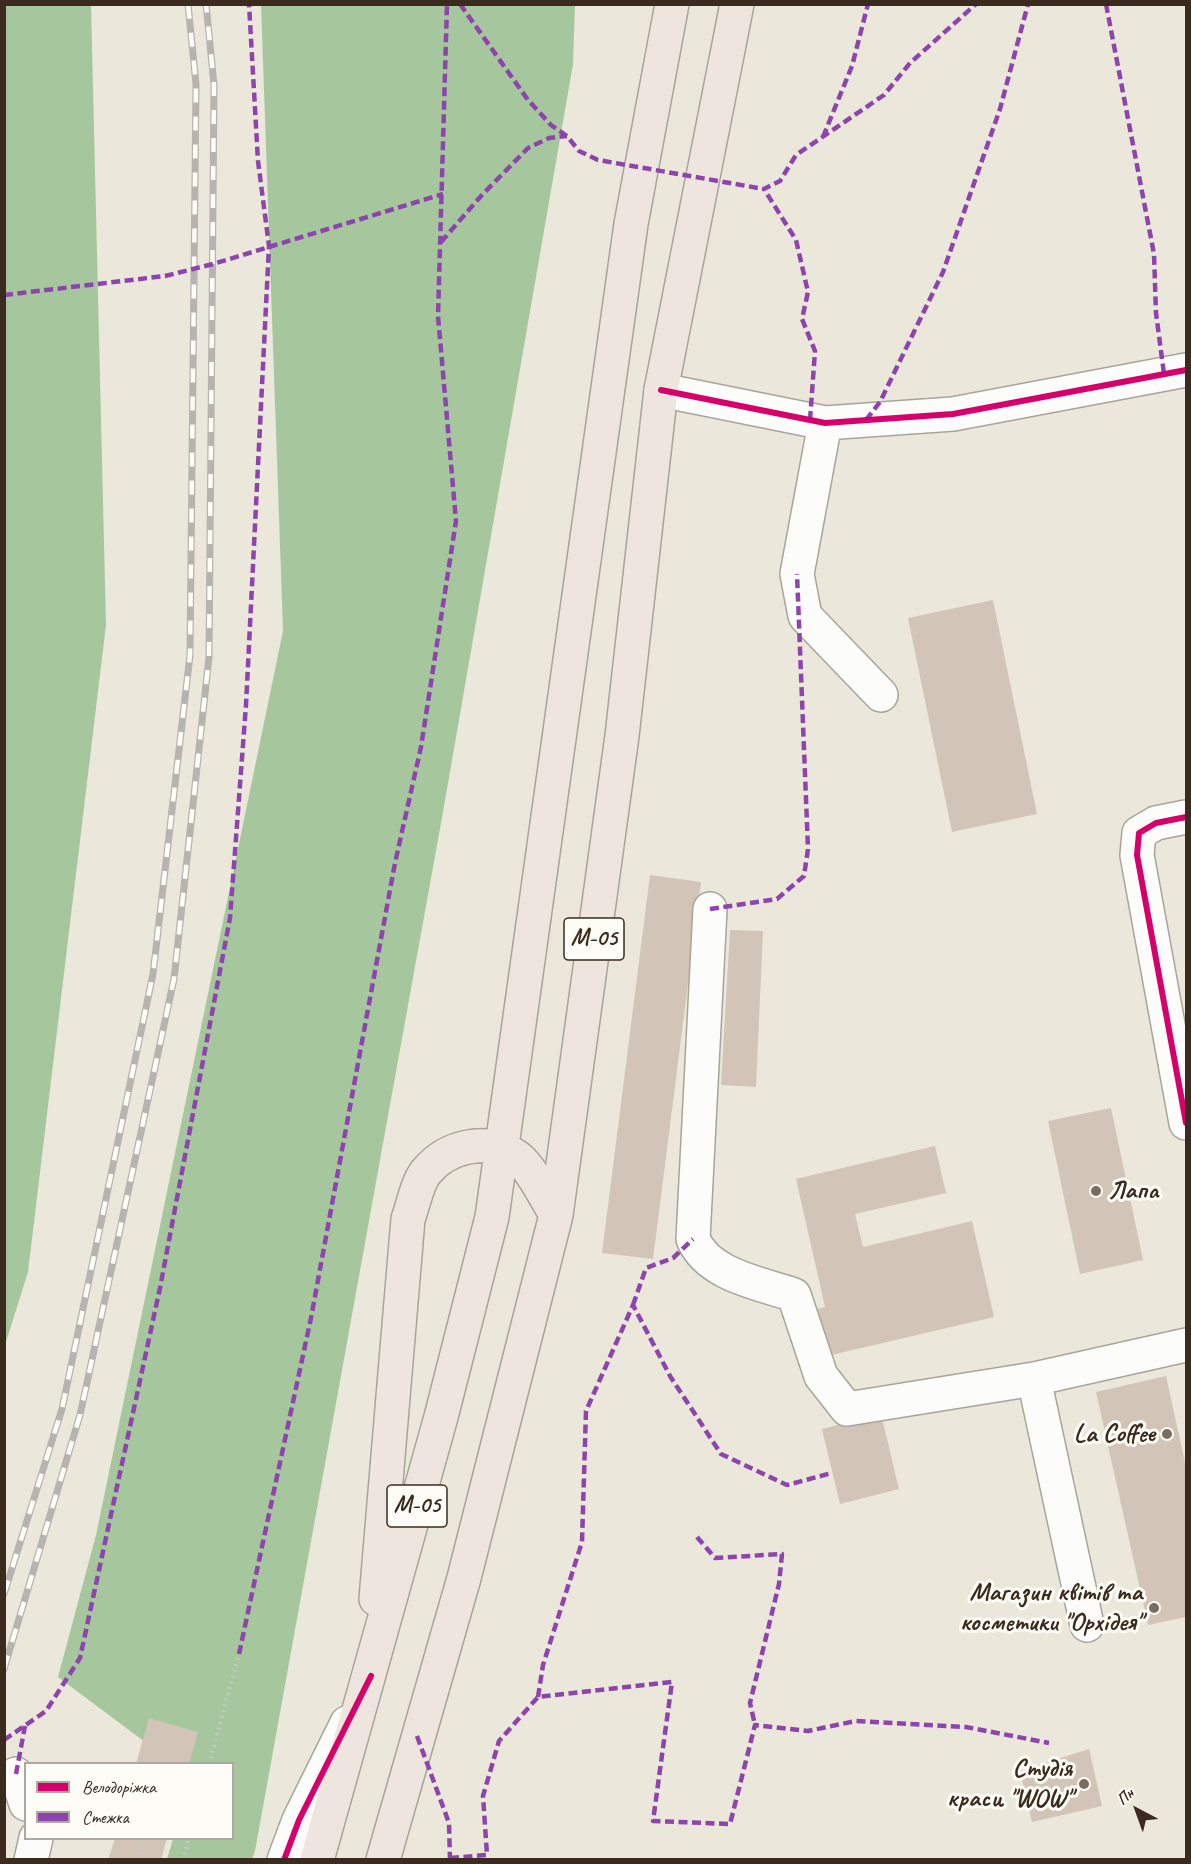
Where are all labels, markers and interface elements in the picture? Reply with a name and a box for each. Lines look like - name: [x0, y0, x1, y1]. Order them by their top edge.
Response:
- road number: М-05: [564, 918, 624, 960]
- place label: Лапа: [1108, 1175, 1159, 1207]
- marker: Лапа: [1089, 1184, 1103, 1198]
- place label: La Coffee: [1074, 1418, 1155, 1450]
- marker: La Coffee: [1160, 1427, 1174, 1441]
- road number: М-05: [387, 1485, 447, 1527]
- place label: Магазин квітів та косметики "Орхідея": [960, 1577, 1142, 1638]
- marker: Магазин квітів та косметики "Орхідея": [1147, 1601, 1161, 1615]
- place label: Студія краси "WOW": [947, 1753, 1072, 1814]
- legend: [24, 1762, 234, 1840]
- text: Велодоріжка: [82, 1776, 156, 1798]
- marker: Студія краси "WOW": [1077, 1777, 1091, 1791]
- north arrow: [1107, 1780, 1167, 1840]
- text: Пн: [1112, 1783, 1138, 1809]
- text: Стежка: [82, 1806, 129, 1828]

